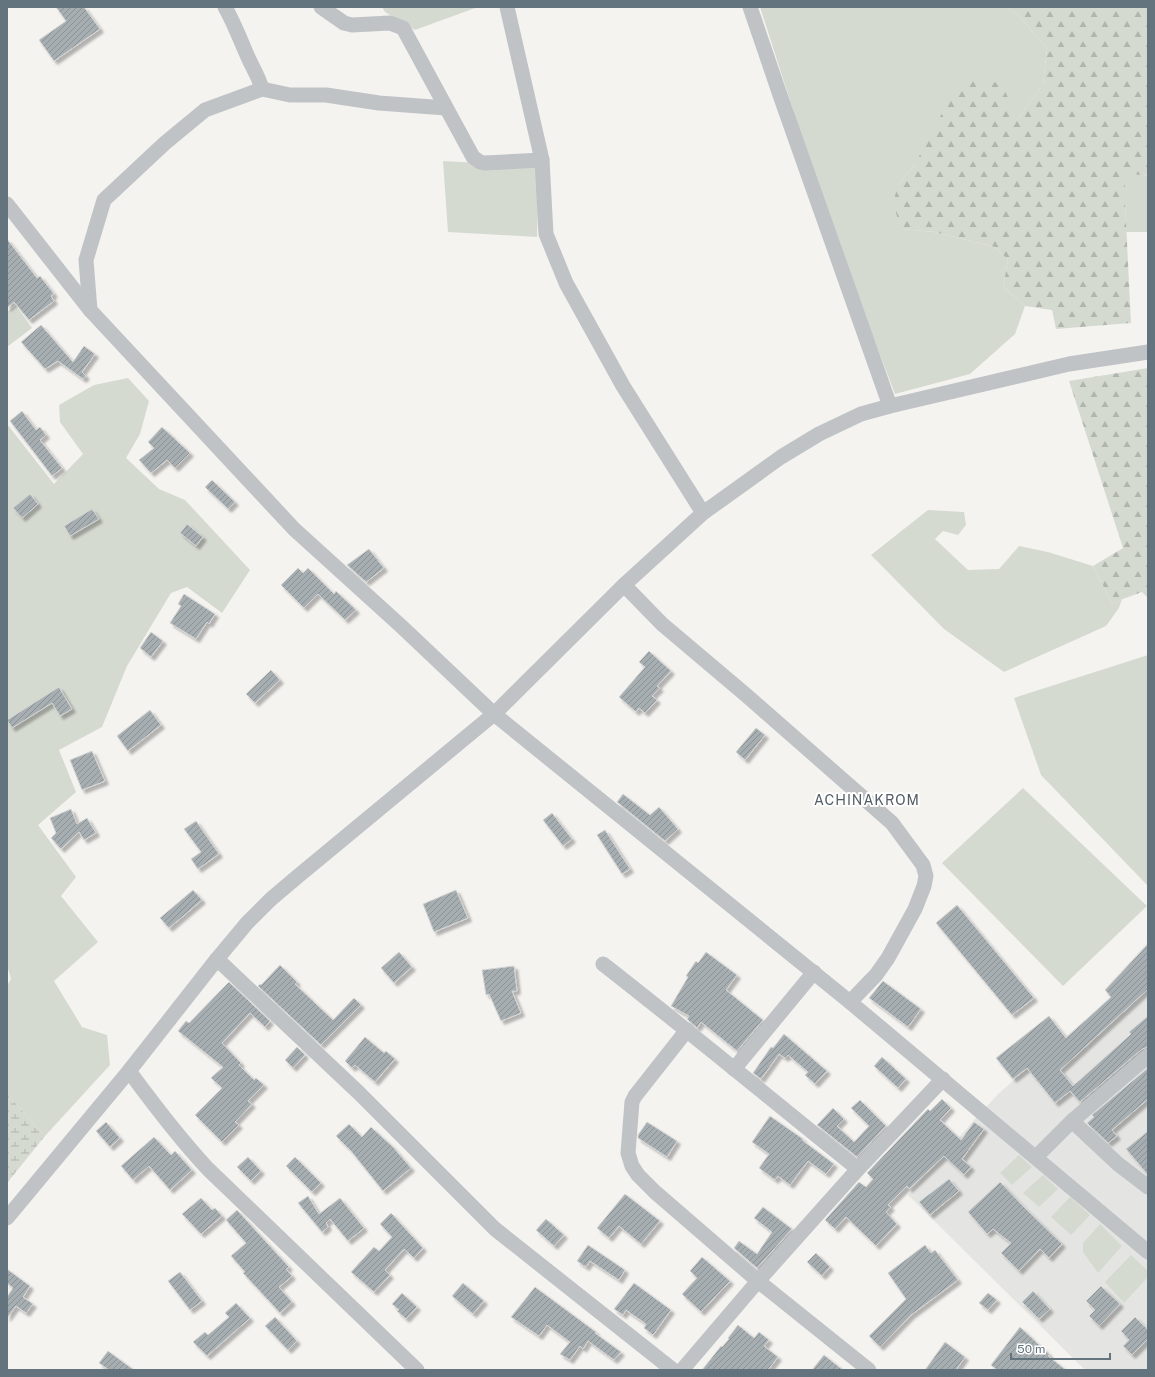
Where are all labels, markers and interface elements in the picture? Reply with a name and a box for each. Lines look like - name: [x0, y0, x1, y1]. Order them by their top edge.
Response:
- district label: ACHINAKROM: [814, 792, 920, 808]
- scale bar: [1011, 1335, 1110, 1361]
- text: 50 m: [1017, 1342, 1045, 1356]

